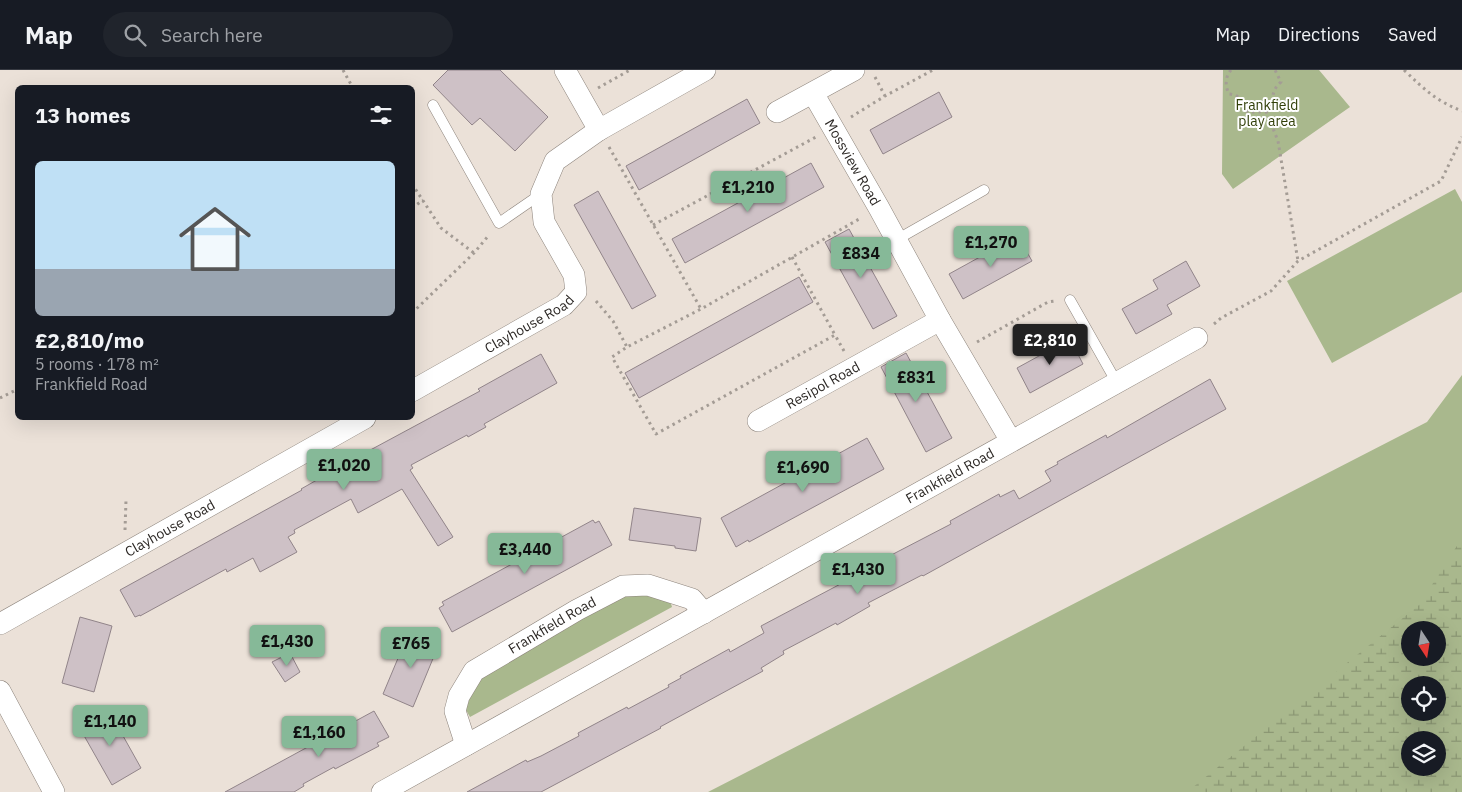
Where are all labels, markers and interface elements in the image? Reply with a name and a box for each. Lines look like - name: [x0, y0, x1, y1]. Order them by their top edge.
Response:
- search box: [103, 12, 453, 57]
- text: Map: [25, 19, 73, 51]
- icon: search: [121, 21, 149, 49]
- text: Search here: [161, 23, 263, 47]
- text: Map: [1215, 23, 1250, 46]
- text: Directions: [1278, 23, 1360, 46]
- text: Saved: [1388, 23, 1437, 46]
- park label: Frankfield play area: [1236, 96, 1299, 130]
- text: 13 homes: [35, 101, 131, 129]
- icon: filters: [367, 101, 395, 129]
- street label: Mossview Road: [821, 116, 885, 209]
- pin: £1,210: [707, 170, 789, 213]
- text: £1,210: [722, 177, 774, 197]
- icon: home: [170, 194, 260, 284]
- pin: £1,270: [950, 226, 1032, 268]
- text: £1,270: [965, 232, 1017, 252]
- pin: £834: [831, 236, 891, 279]
- text: £834: [842, 243, 880, 263]
- street label: Clayhouse Road: [481, 291, 578, 357]
- pin: £2,810: [1009, 324, 1091, 366]
- text: £2,810/mo: [35, 326, 144, 354]
- text: £2,810: [1024, 330, 1076, 350]
- text: 5 rooms · 178 m²: [35, 354, 159, 374]
- street label: Resipol Road: [782, 357, 863, 413]
- pin: £831: [886, 360, 946, 403]
- text: £831: [897, 367, 935, 387]
- text: Frankfield Road: [35, 374, 148, 394]
- street label: Frankfield Road: [902, 444, 997, 508]
- pin: £1,020: [303, 448, 385, 491]
- pin: £1,690: [762, 450, 844, 493]
- text: £1,020: [318, 455, 370, 475]
- text: £1,690: [777, 457, 829, 477]
- street label: Clayhouse Road: [122, 496, 218, 561]
- pin: £3,440: [484, 532, 566, 575]
- text: £3,440: [499, 539, 551, 559]
- pin: £1,430: [817, 552, 899, 595]
- text: £1,430: [832, 559, 884, 579]
- street label: Frankfield Road: [505, 593, 599, 658]
- north arrow: [1401, 621, 1446, 666]
- map controls: [1401, 621, 1446, 776]
- pin: £1,430: [246, 624, 328, 667]
- pin: £765: [381, 626, 441, 669]
- text: £1,430: [261, 631, 313, 651]
- text: £765: [392, 633, 430, 653]
- button: locate: [1401, 676, 1446, 721]
- pin: £1,140: [69, 704, 151, 747]
- text: £1,140: [84, 711, 136, 731]
- pin: £1,160: [278, 716, 360, 758]
- text: £1,160: [293, 722, 345, 742]
- button: layers: [1401, 731, 1446, 776]

